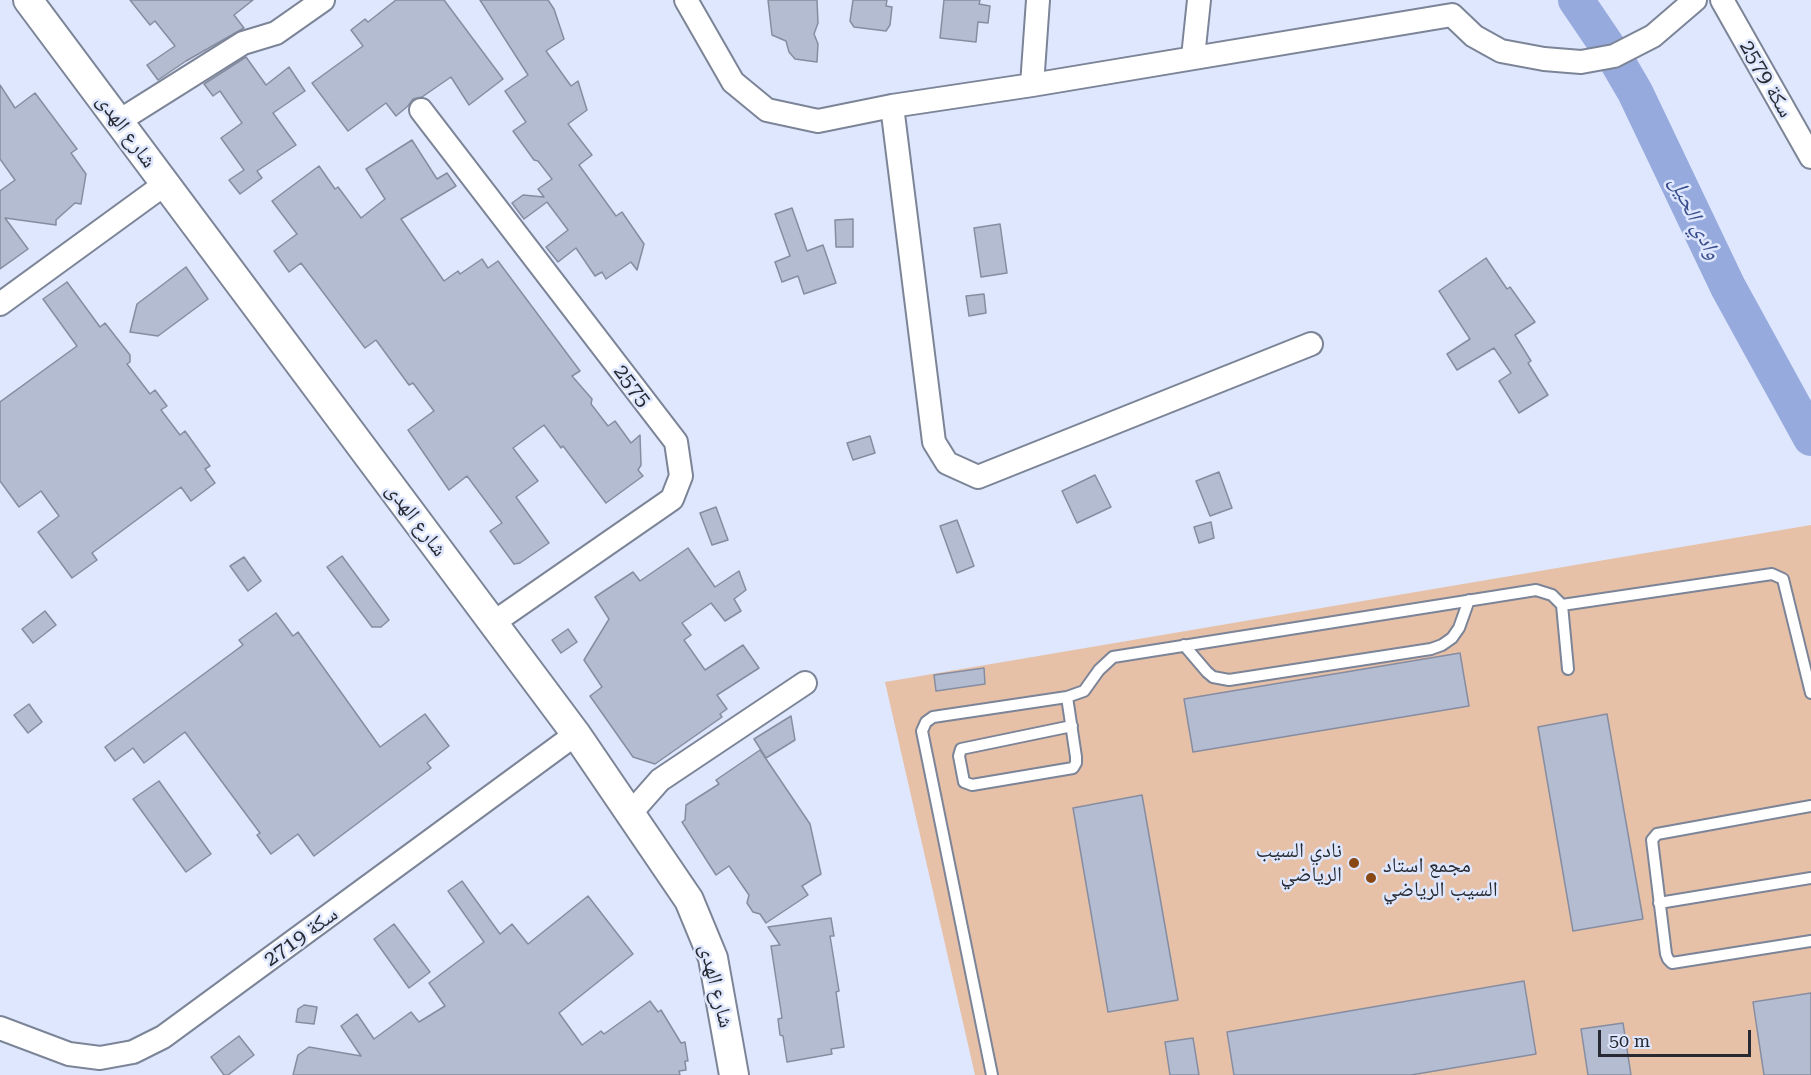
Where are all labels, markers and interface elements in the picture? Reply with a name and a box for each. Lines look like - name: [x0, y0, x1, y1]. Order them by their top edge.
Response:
- street label: سكة 2579: [1734, 36, 1798, 122]
- street label: شارع الهدى: [91, 89, 161, 173]
- water label: وادي الحيل: [1664, 172, 1726, 264]
- street label: 2575: [608, 360, 656, 412]
- street label: شارع الهدى: [380, 478, 452, 562]
- place label: نادي السيب الرياضي: [1256, 838, 1342, 888]
- place label: مجمع استاد السيب الرياضي: [1383, 853, 1498, 903]
- marker: نادي السيب الرياضي: [1347, 856, 1361, 870]
- marker: مجمع استاد السيب الرياضي: [1364, 871, 1378, 885]
- street label: سكة 2719: [259, 902, 343, 972]
- street label: شارع الهدى: [693, 941, 739, 1031]
- scale bar: [1601, 1018, 1754, 1056]
- text: 50 m: [1609, 1030, 1650, 1051]

